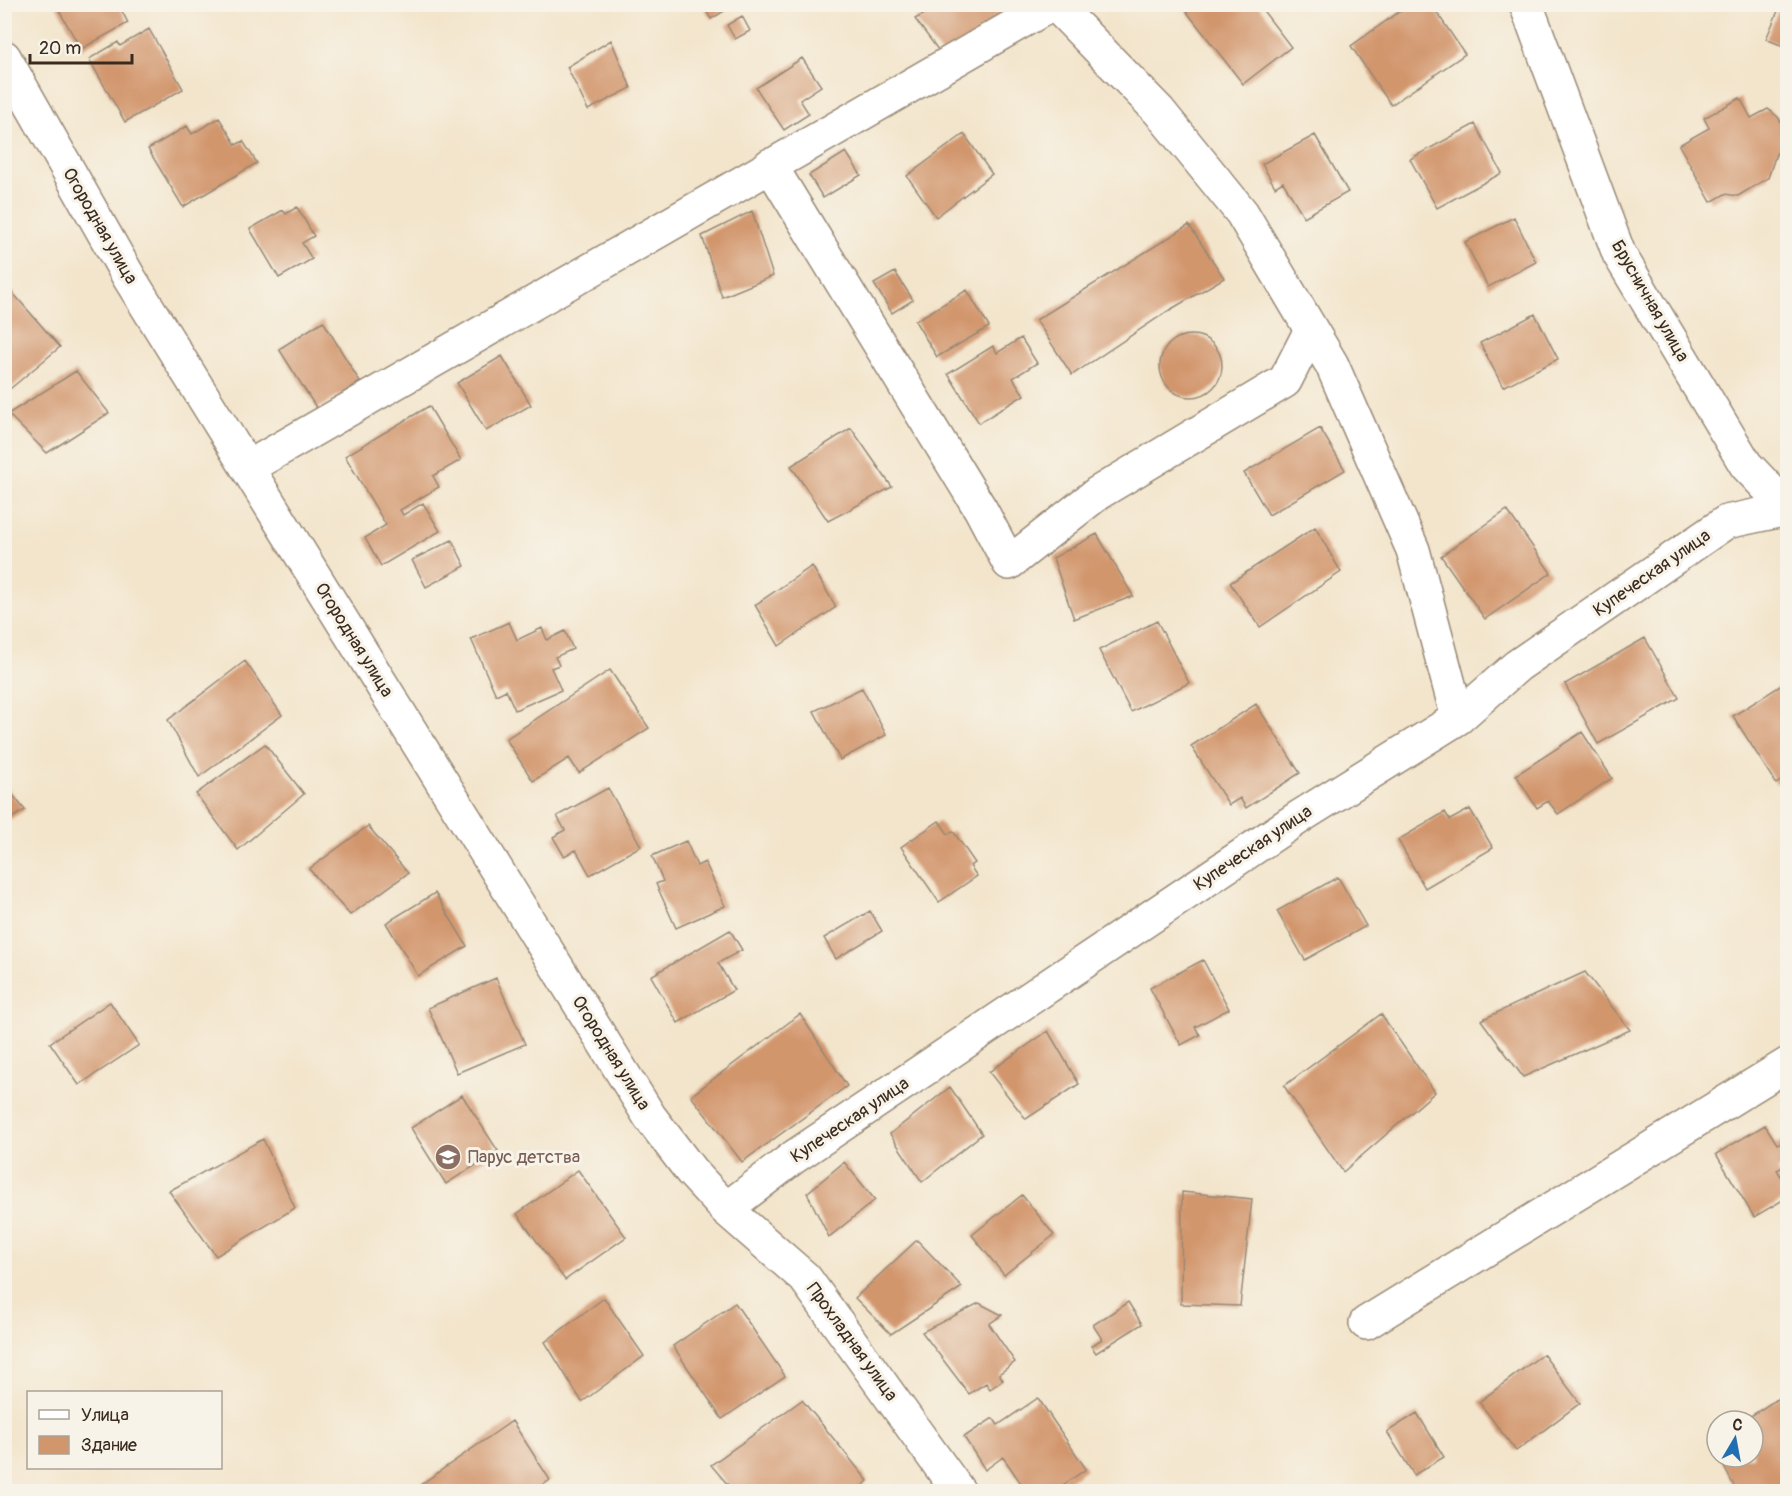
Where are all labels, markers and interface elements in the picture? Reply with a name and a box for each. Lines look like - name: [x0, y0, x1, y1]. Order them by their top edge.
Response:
- scale bar: [30, 27, 132, 65]
- text: 20 m: [39, 37, 81, 60]
- street label: Огородная улица: [57, 164, 143, 288]
- street label: Брусничная улица: [1606, 236, 1694, 366]
- street label: Купеческая улица: [1589, 524, 1715, 622]
- street label: Огородная улица: [310, 578, 398, 702]
- street label: Купеческая улица: [1189, 800, 1317, 896]
- street label: Огородная улица: [567, 991, 655, 1115]
- street label: Купеческая улица: [786, 1072, 914, 1168]
- school or university icon: Парус детства: [433, 1142, 463, 1172]
- place label: Парус детства: [468, 1146, 580, 1169]
- street label: Прохладная улица: [801, 1278, 903, 1406]
- legend: [27, 1391, 222, 1469]
- text: Улица: [81, 1404, 129, 1427]
- north arrow: [1705, 1409, 1765, 1469]
- text: С: [1731, 1415, 1744, 1436]
- text: Здание: [81, 1434, 137, 1457]

